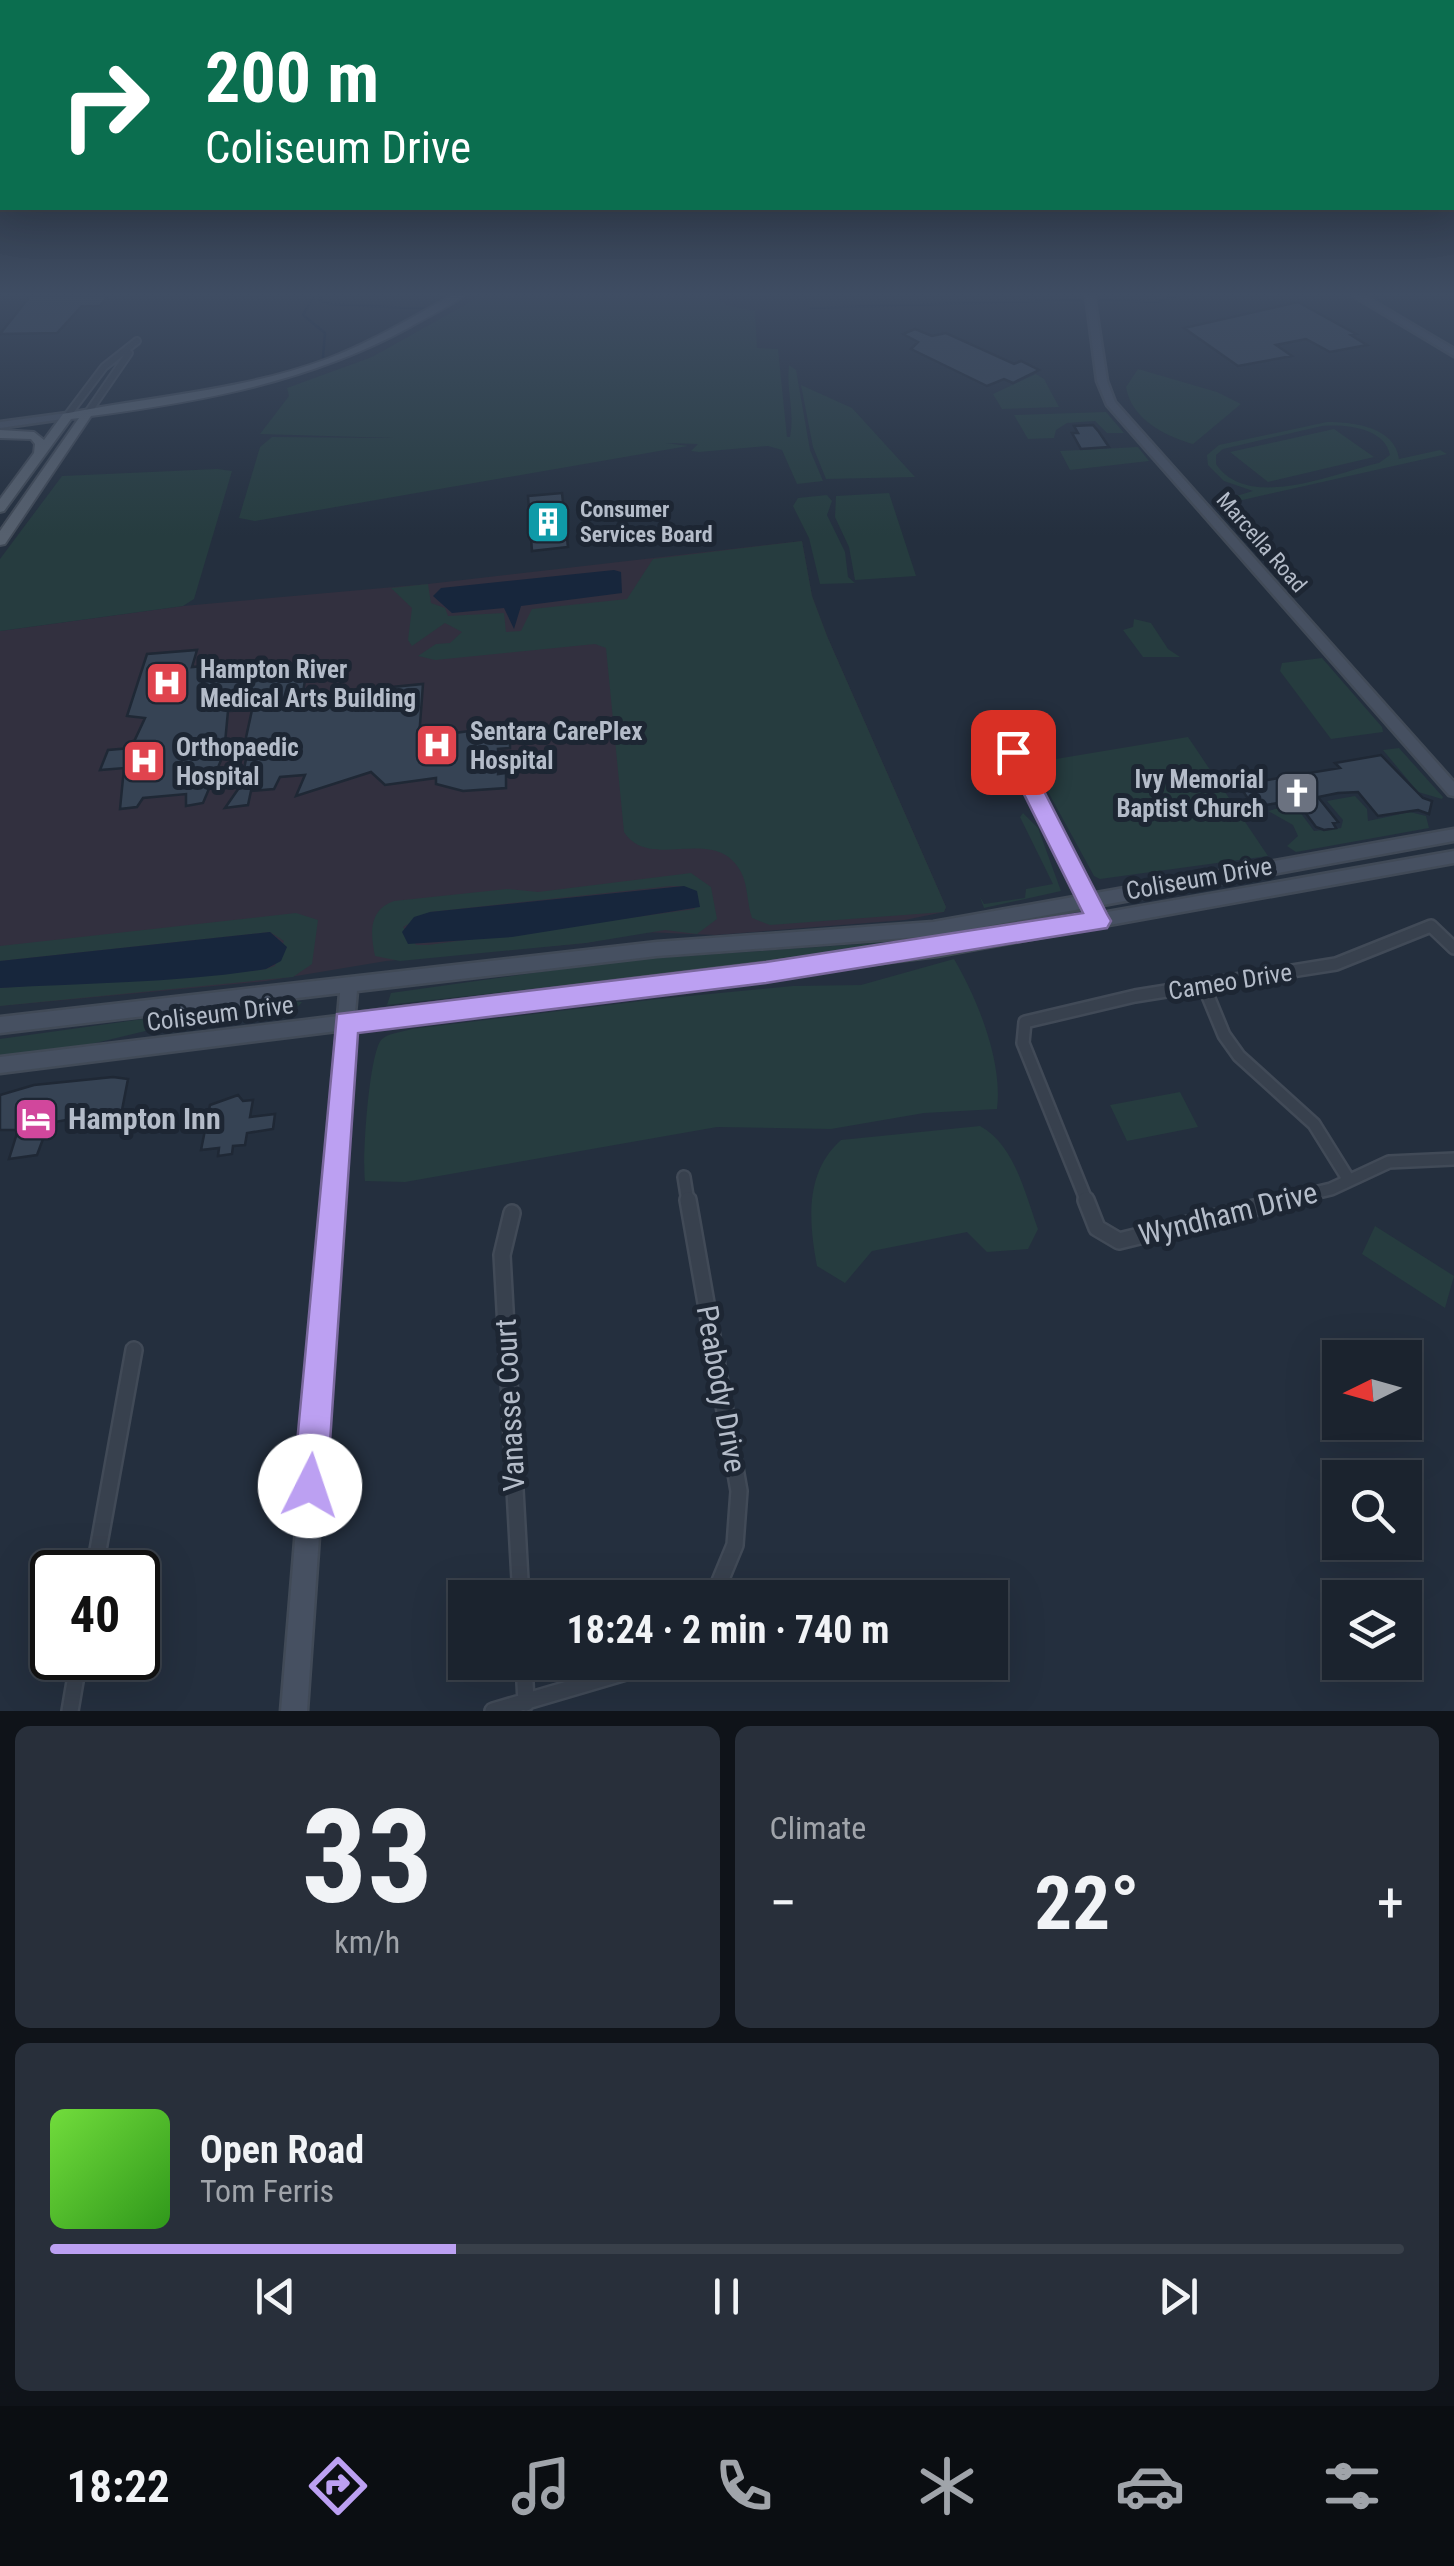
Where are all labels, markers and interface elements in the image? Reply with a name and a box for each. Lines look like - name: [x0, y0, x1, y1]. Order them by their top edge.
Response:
- text: 200 m: [205, 37, 379, 119]
- icon: right: [40, 40, 170, 170]
- text: Coliseum Drive: [205, 121, 471, 174]
- street label: Marcella Road: [1212, 487, 1312, 597]
- place label: Consumer Services Board: [580, 497, 713, 547]
- building icon: Consumer Services Board: [525, 499, 571, 545]
- place label: Hampton River Medical Arts Building: [200, 655, 416, 713]
- hospital icon: Hampton River Medical Arts Building: [144, 660, 190, 706]
- pin: [971, 710, 1056, 795]
- place label: Sentara CarePlex Hospital: [470, 717, 642, 775]
- hospital icon: Sentara CarePlex Hospital: [414, 722, 460, 768]
- icon: arrive: [986, 725, 1041, 780]
- place label: Orthopaedic Hospital: [176, 733, 299, 791]
- hospital icon: Orthopaedic Hospital: [121, 738, 167, 784]
- place label: Ivy Memorial Baptist Church: [1116, 765, 1264, 823]
- church icon: Ivy Memorial Baptist Church: [1274, 770, 1320, 816]
- street label: Coliseum Drive: [1124, 851, 1274, 906]
- street label: Cameo Drive: [1166, 957, 1294, 1006]
- street label: Coliseum Drive: [145, 990, 295, 1037]
- hotel icon: Hampton Inn: [13, 1096, 59, 1142]
- place label: Hampton Inn: [68, 1101, 221, 1136]
- street label: Wyndham Drive: [1135, 1174, 1321, 1253]
- street label: Peabody Drive: [690, 1303, 753, 1475]
- street label: Vanasse Court: [487, 1318, 532, 1492]
- north arrow: [1322, 1340, 1422, 1440]
- map controls: [1322, 1340, 1422, 1680]
- position arrow: [258, 1434, 362, 1538]
- button: search: [1322, 1460, 1422, 1560]
- speed limit sign: 40: [30, 1550, 160, 1680]
- button: layers: [1322, 1580, 1422, 1680]
- text: 18:24 · 2 min · 740 m: [567, 1608, 889, 1652]
- text: 33: [302, 1781, 433, 1934]
- text: Climate: [770, 1809, 866, 1847]
- text: 22°: [1034, 1859, 1139, 1947]
- text: −: [770, 1871, 797, 1935]
- text: +: [1377, 1871, 1404, 1935]
- text: km/h: [334, 1923, 400, 1961]
- text: Open Road: [200, 2128, 364, 2172]
- text: Tom Ferris: [200, 2172, 334, 2210]
- icon: previous: [248, 2269, 303, 2324]
- icon: pause: [699, 2269, 754, 2324]
- icon: next: [1151, 2269, 1206, 2324]
- icon: directions: [303, 2451, 373, 2521]
- icon: music: [506, 2451, 576, 2521]
- icon: phone: [709, 2451, 779, 2521]
- icon: climate: [912, 2451, 982, 2521]
- icon: car: [1115, 2451, 1185, 2521]
- icon: filters: [1317, 2451, 1387, 2521]
- text: 18:22: [66, 2460, 170, 2513]

